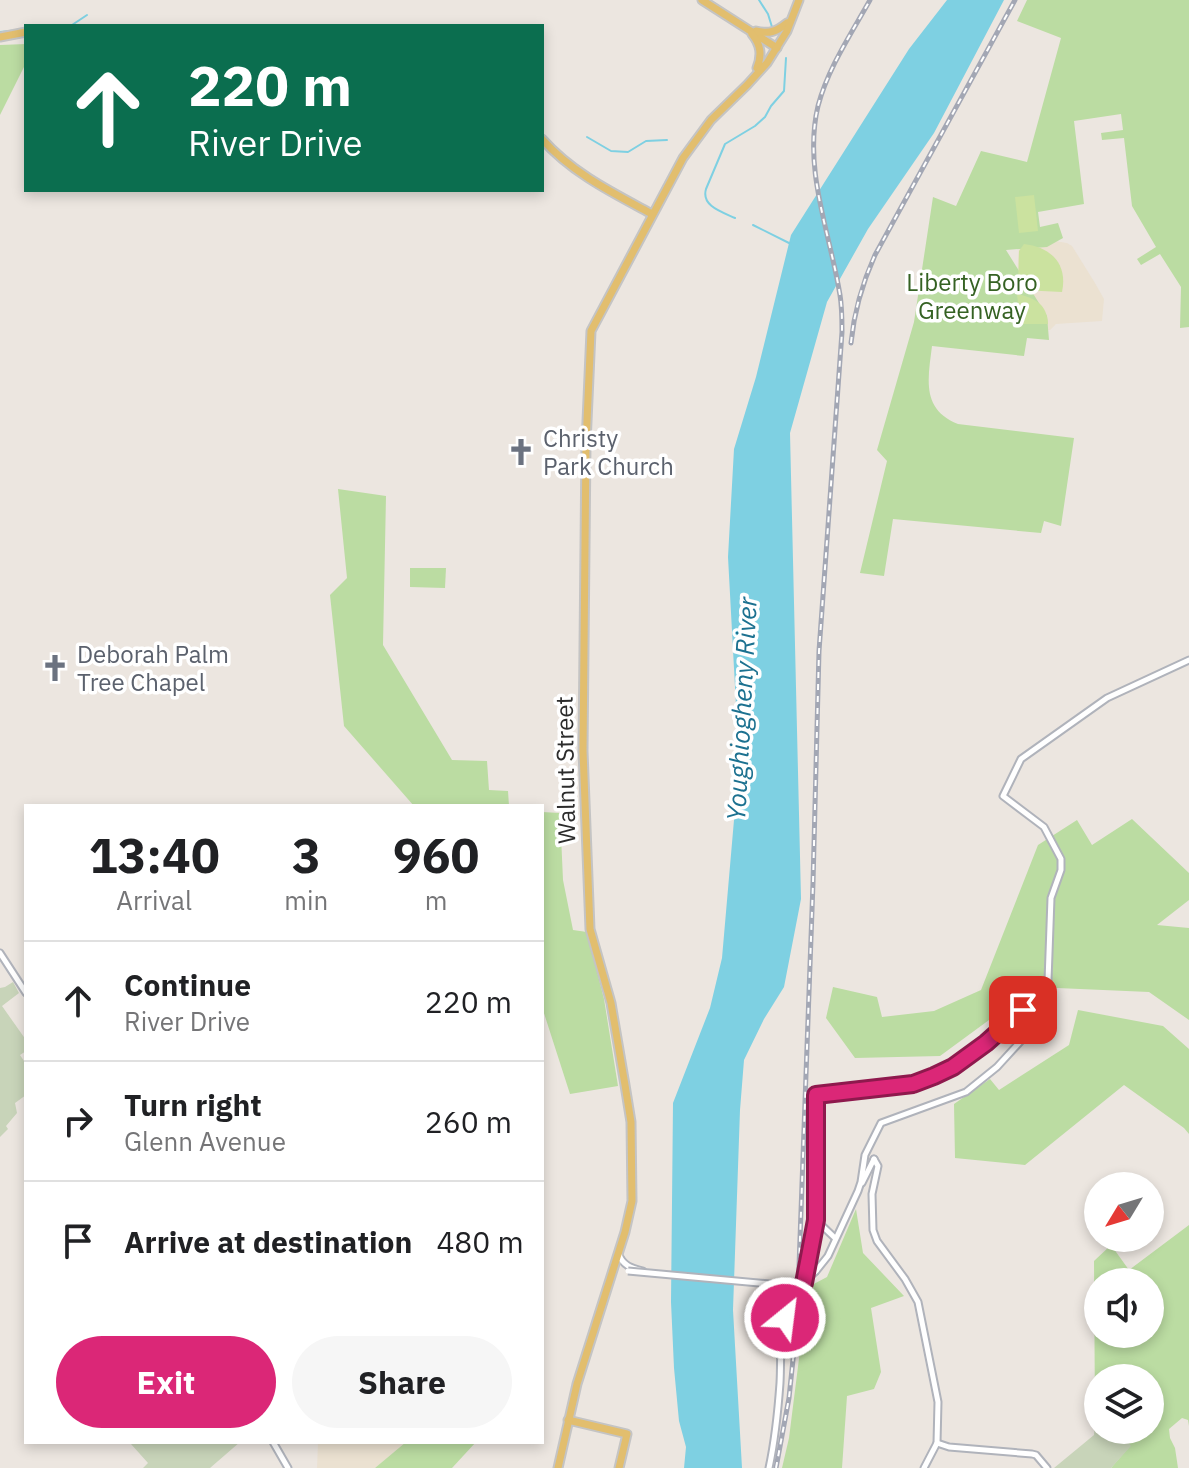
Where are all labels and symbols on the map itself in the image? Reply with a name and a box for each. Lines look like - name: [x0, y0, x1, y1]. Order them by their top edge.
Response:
- park label: Liberty Boro Greenway: [906, 266, 1038, 326]
- place label: Christy Park Church: [543, 422, 674, 482]
- church icon: Christy Park Church: [506, 437, 536, 467]
- water label: Youghiogheny River: [718, 595, 764, 822]
- place label: Deborah Palm Tree Chapel: [77, 638, 229, 698]
- church icon: Deborah Palm Tree Chapel: [40, 653, 70, 683]
- street label: Walnut Street: [548, 696, 582, 844]
- pin: [989, 976, 1057, 1044]
- north arrow: [1084, 1172, 1164, 1252]
- position arrow: [743, 1276, 827, 1360]

